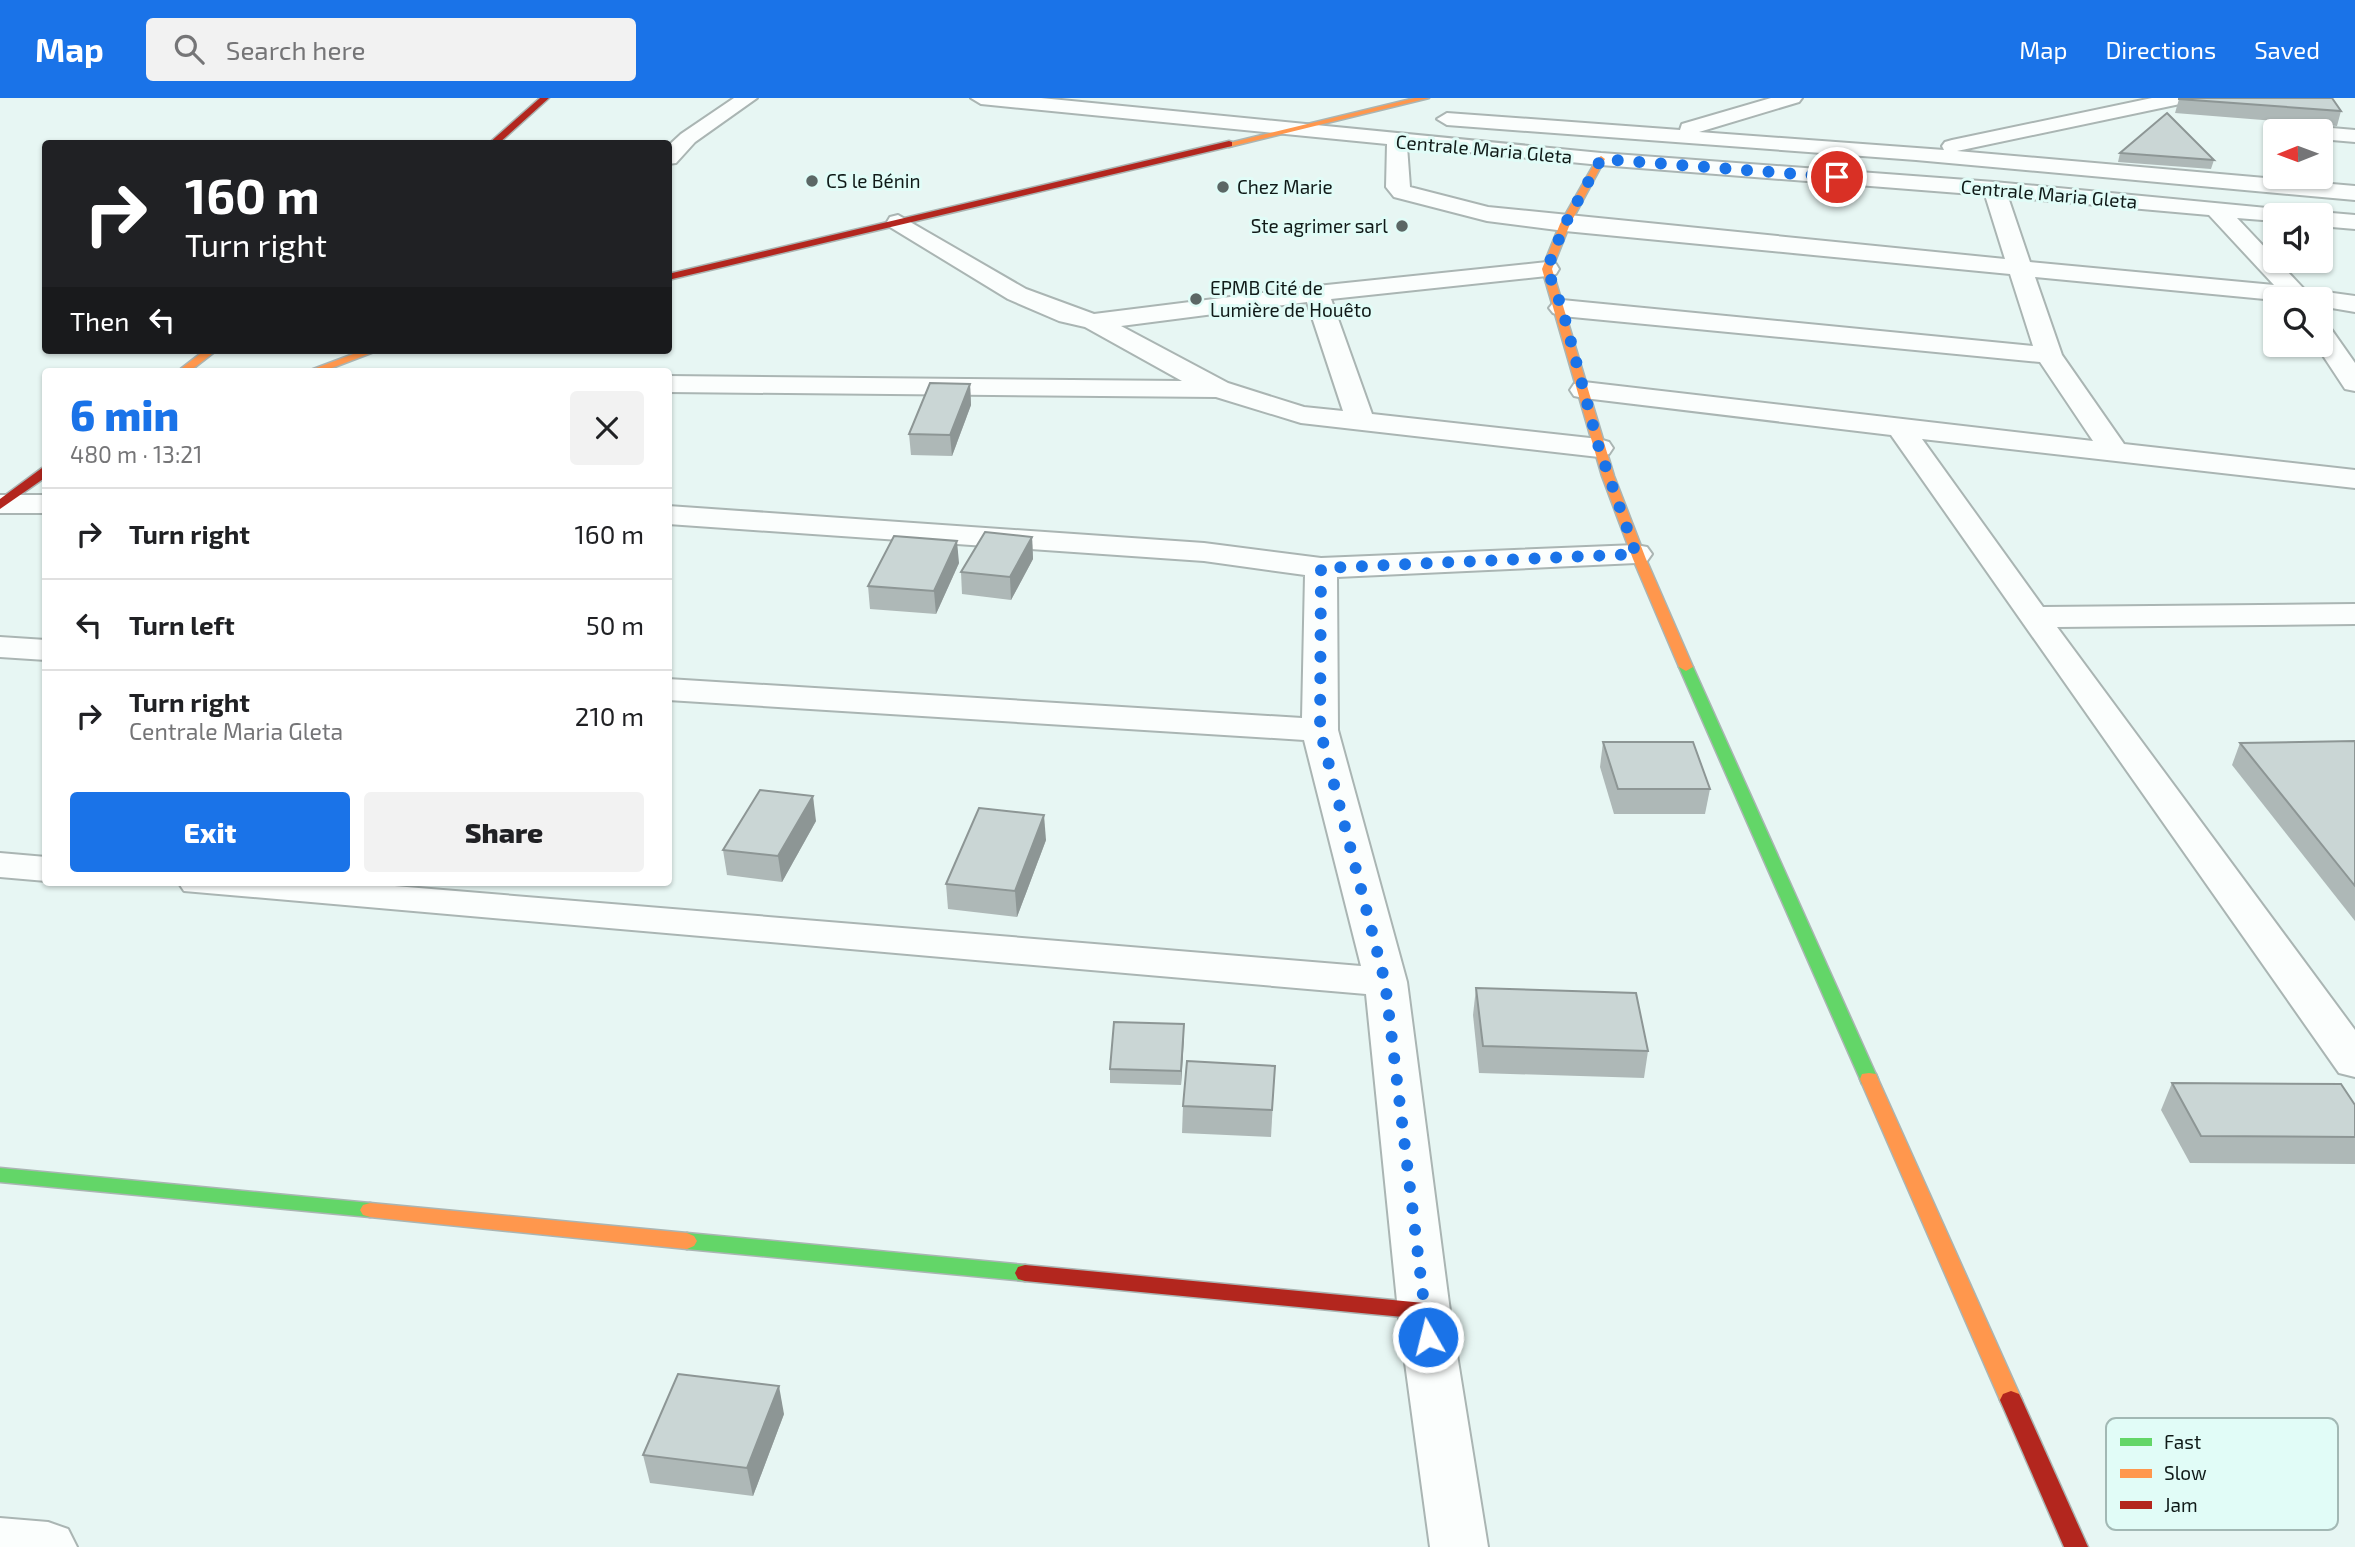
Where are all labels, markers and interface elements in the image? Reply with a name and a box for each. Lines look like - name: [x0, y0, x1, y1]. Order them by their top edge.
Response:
- search box: [146, 18, 636, 81]
- text: Map: [35, 29, 104, 69]
- icon: search: [170, 30, 208, 68]
- text: Search here: [226, 34, 365, 65]
- text: Map: [2019, 35, 2067, 64]
- text: Directions: [2105, 35, 2216, 64]
- text: Saved: [2254, 35, 2320, 64]
- north arrow: [2263, 119, 2333, 189]
- map controls: [2263, 119, 2333, 357]
- street label: Centrale Maria Gleta: [1395, 129, 1573, 168]
- pin: [1807, 147, 1867, 207]
- icon: arrive: [1818, 158, 1856, 196]
- text: 160 m: [185, 165, 320, 224]
- icon: right: [70, 168, 161, 259]
- place label: CS le Bénin: [826, 169, 921, 192]
- marker: CS le Bénin: [804, 173, 820, 189]
- street label: Centrale Maria Gleta: [1960, 174, 2138, 213]
- place label: Chez Marie: [1237, 175, 1333, 198]
- marker: Chez Marie: [1215, 179, 1231, 195]
- button: sound: [2263, 203, 2333, 273]
- place label: Ste agrimer sarl: [1251, 214, 1388, 237]
- marker: Ste agrimer sarl: [1394, 218, 1410, 234]
- text: Turn right: [185, 225, 327, 263]
- place label: EPMB Cité de Lumière de Houêto: [1210, 276, 1372, 321]
- button: search: [2263, 287, 2333, 357]
- marker: EPMB Cité de Lumière de Houêto: [1188, 291, 1204, 307]
- icon: left: [143, 301, 181, 339]
- text: Then: [70, 305, 129, 336]
- text: 6 min: [70, 389, 179, 439]
- button: close: [570, 391, 644, 465]
- text: 480 m · 13:21: [70, 440, 202, 468]
- icon: right: [70, 515, 108, 553]
- text: Turn right: [129, 518, 250, 549]
- text: 160 m: [575, 518, 644, 549]
- icon: left: [70, 606, 108, 644]
- text: Turn left: [129, 609, 235, 640]
- text: 50 m: [586, 609, 644, 640]
- text: Turn right: [129, 686, 250, 717]
- icon: right: [70, 697, 108, 735]
- text: 210 m: [575, 700, 644, 731]
- text: Centrale Maria Gleta: [129, 717, 343, 745]
- button: Exit: [70, 792, 350, 872]
- button: Share: [364, 792, 644, 872]
- position arrow: [1391, 1300, 1465, 1374]
- legend: [2106, 1418, 2338, 1530]
- text: Fast: [2164, 1430, 2201, 1453]
- text: Slow: [2164, 1461, 2207, 1484]
- text: Jam: [2164, 1493, 2198, 1516]

